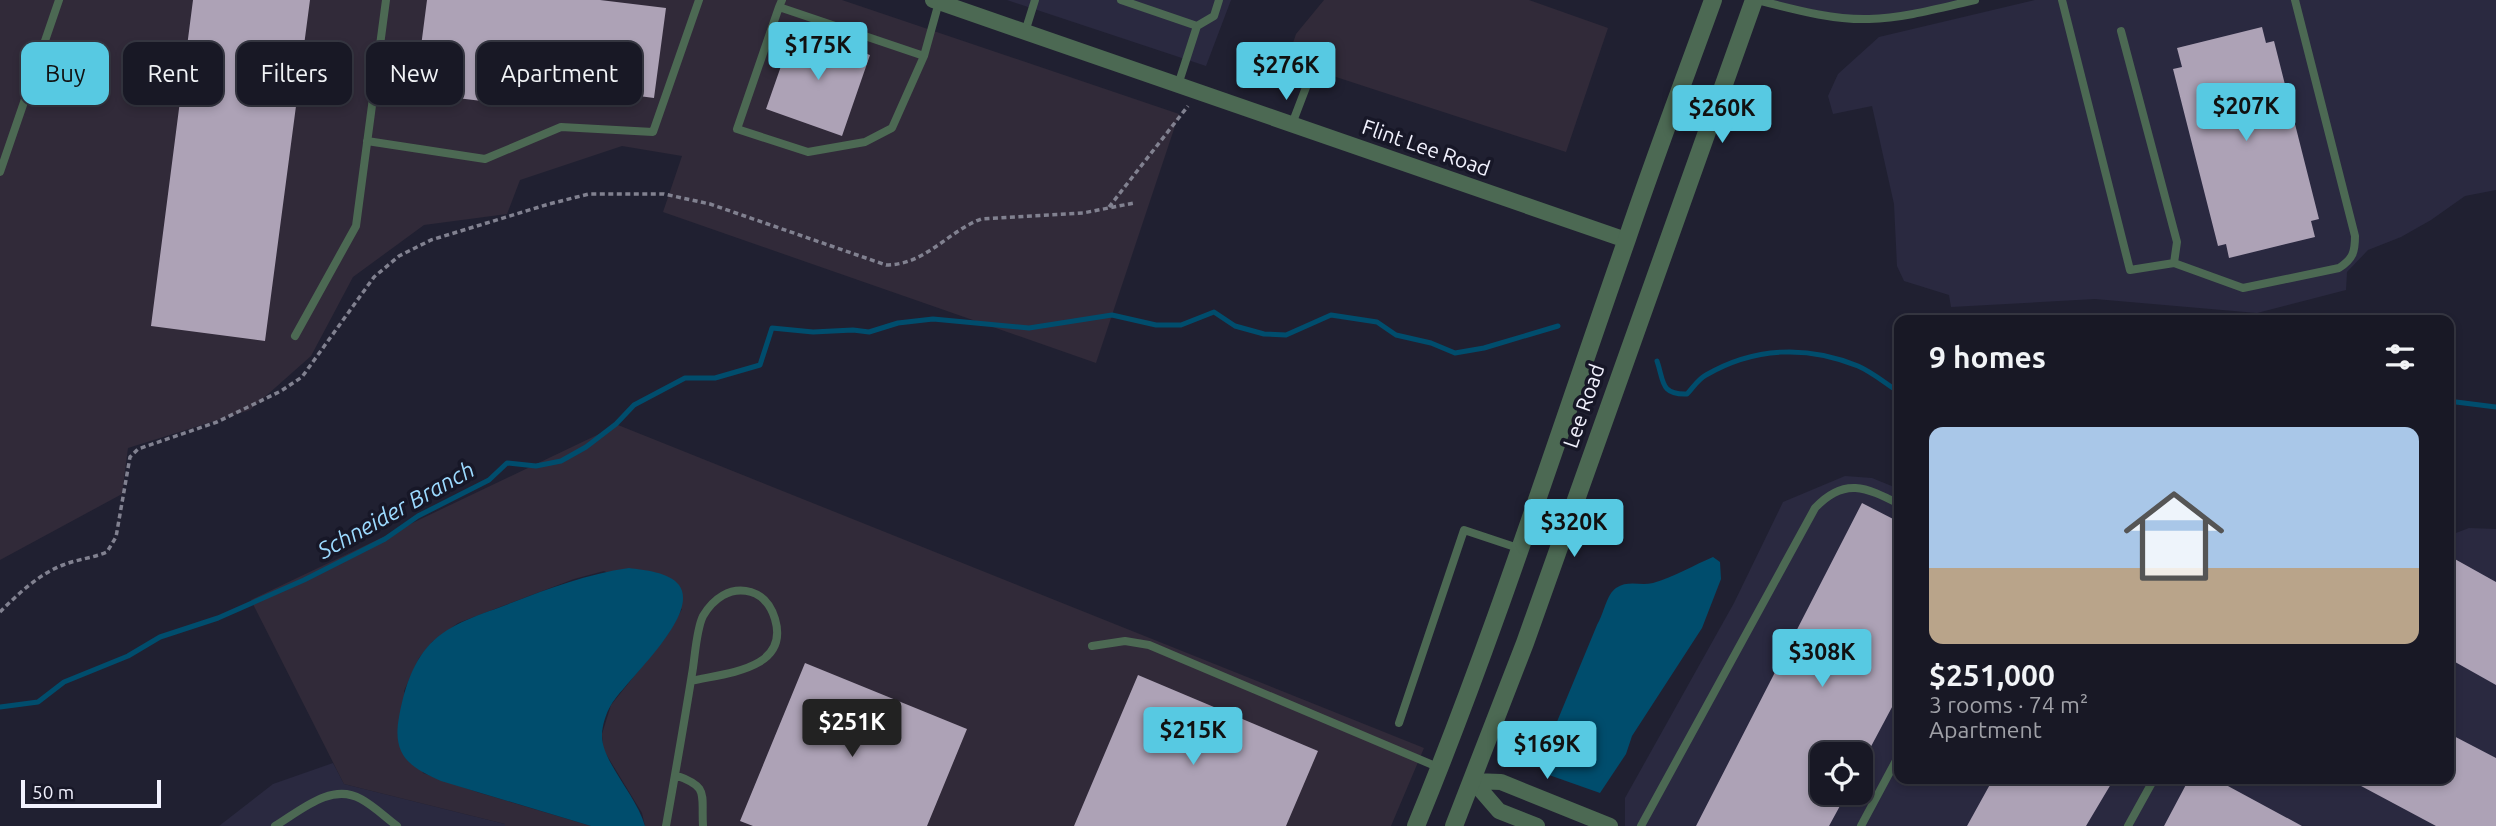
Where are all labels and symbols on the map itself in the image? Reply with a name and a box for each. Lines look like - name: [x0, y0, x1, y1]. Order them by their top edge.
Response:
- pin: $175K: [769, 22, 867, 82]
- pin: $276K: [1237, 42, 1335, 102]
- pin: $207K: [2197, 83, 2295, 143]
- pin: $260K: [1673, 86, 1771, 145]
- street label: Flint Lee Road: [1359, 114, 1493, 180]
- street label: Lee Road: [1558, 361, 1609, 451]
- water label: Schneider Branch: [312, 456, 478, 563]
- pin: $320K: [1525, 500, 1623, 559]
- pin: $308K: [1773, 630, 1871, 689]
- pin: $251K: [803, 700, 901, 759]
- pin: $215K: [1144, 708, 1242, 767]
- pin: $169K: [1498, 722, 1596, 781]
- scale bar: [21, 777, 161, 809]

